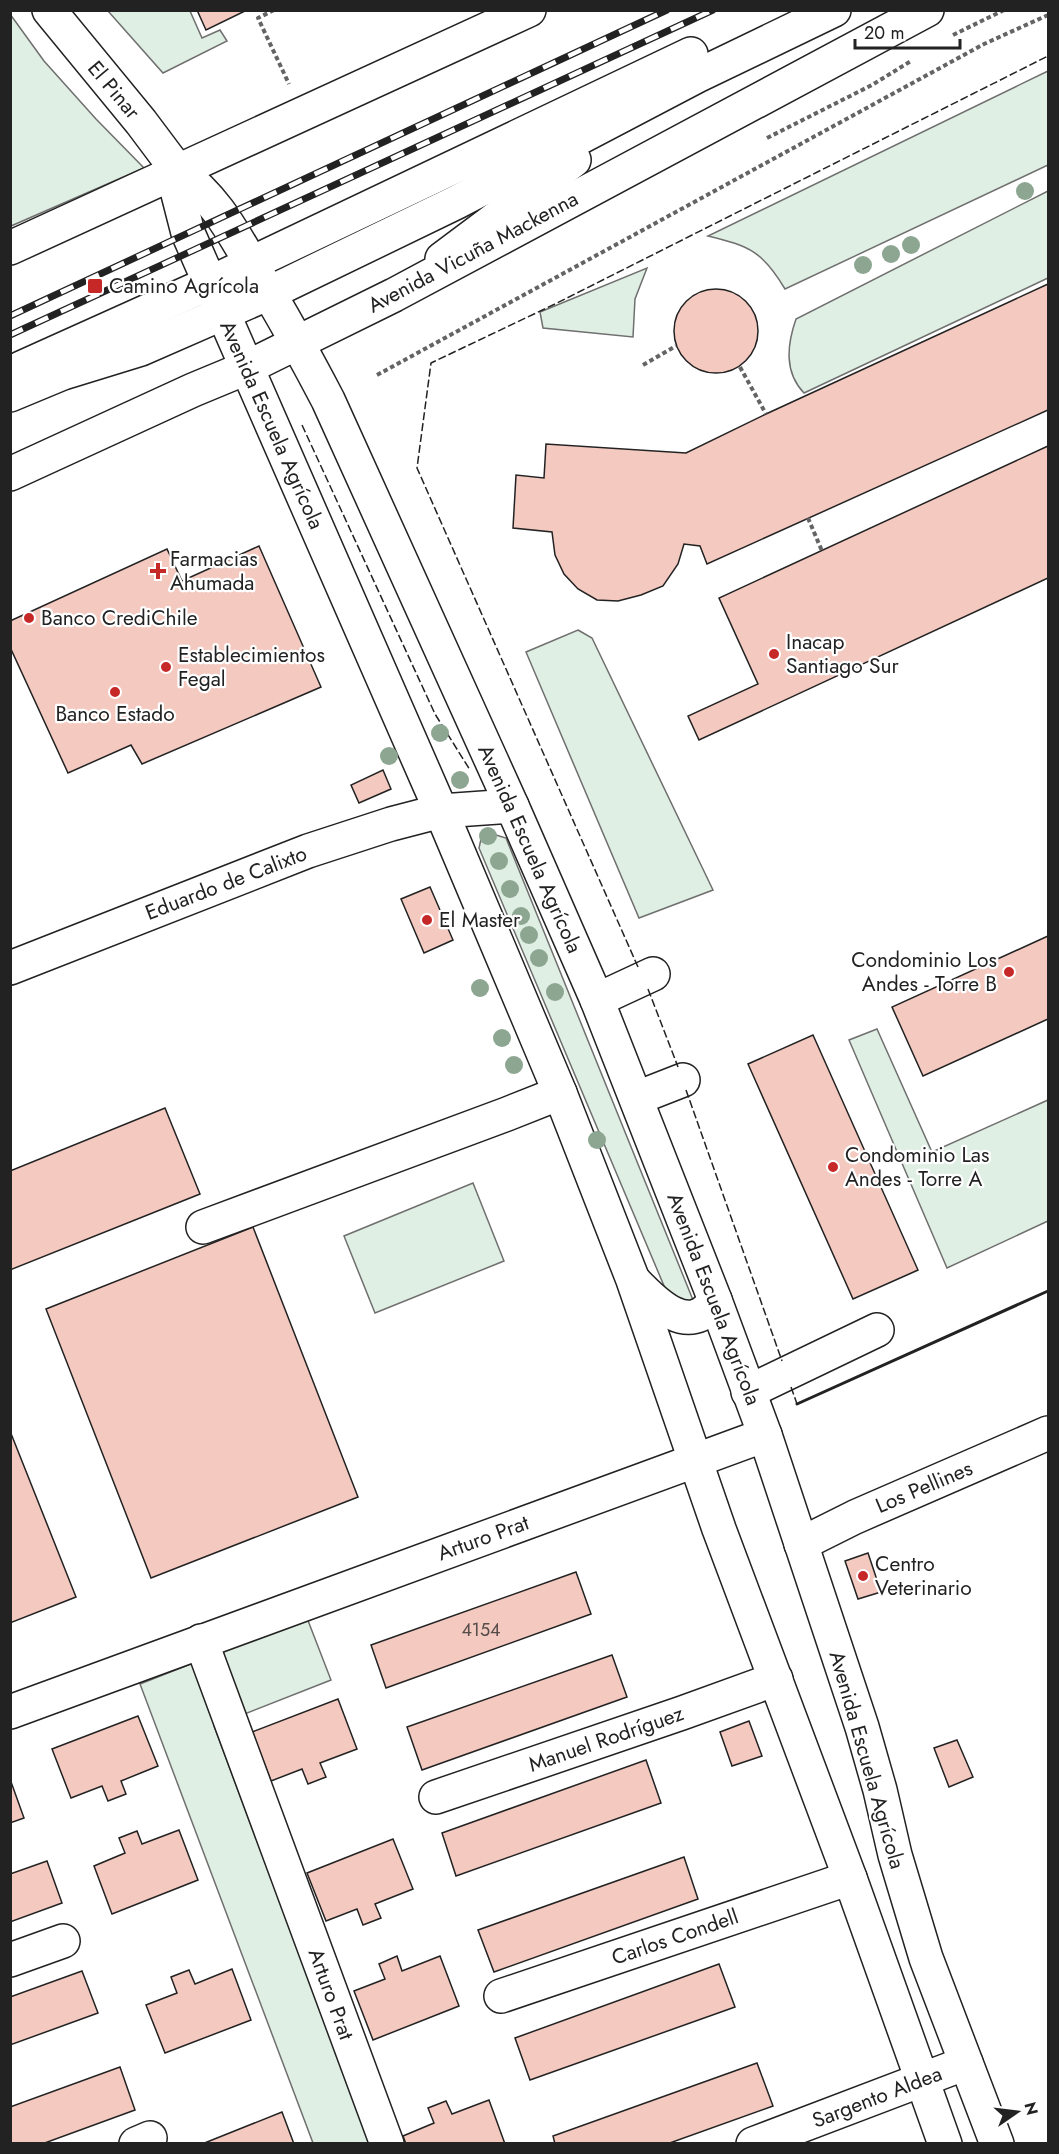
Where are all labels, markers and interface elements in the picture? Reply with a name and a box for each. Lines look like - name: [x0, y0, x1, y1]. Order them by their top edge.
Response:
- scale bar: [855, 12, 960, 50]
- text: 20 m: [864, 20, 904, 46]
- street label: El Pinar: [81, 54, 148, 126]
- street label: Avenida Vicuña Mackenna: [363, 184, 583, 320]
- place label: Camino Agrícola: [109, 271, 259, 301]
- marker: Camino Agrícola: [86, 277, 104, 295]
- street label: Avenida Escuela Agrícola: [212, 316, 332, 534]
- place label: Farmacias Ahumada: [170, 544, 258, 598]
- marker: Farmacias Ahumada: [151, 564, 165, 578]
- place label: Banco CrediChile: [41, 603, 198, 633]
- marker: Banco CrediChile: [22, 611, 36, 625]
- place label: Inacap Santiago Sur: [786, 627, 900, 681]
- place label: Establecimientos Fegal: [178, 640, 325, 694]
- marker: Inacap Santiago Sur: [767, 647, 781, 661]
- marker: Establecimientos Fegal: [159, 660, 173, 674]
- marker: Banco Estado: [108, 685, 122, 699]
- place label: Banco Estado: [55, 699, 175, 729]
- street label: Avenida Escuela Agrícola: [470, 740, 590, 958]
- street label: Eduardo de Calixto: [141, 838, 311, 928]
- place label: El Master: [439, 905, 521, 935]
- marker: El Master: [420, 913, 434, 927]
- place label: Condominio Los Andes - Torre B: [851, 945, 997, 999]
- marker: Condominio Los Andes - Torre B: [1002, 965, 1016, 979]
- place label: Condominio Las Andes - Torre A: [845, 1140, 989, 1194]
- marker: Condominio Las Andes - Torre A: [826, 1160, 840, 1174]
- street label: Avenida Escuela Agrícola: [660, 1188, 768, 1410]
- street label: Los Pellines: [871, 1453, 977, 1521]
- street label: Arturo Prat: [433, 1508, 533, 1568]
- place label: Centro Veterinario: [875, 1549, 972, 1603]
- marker: Centro Veterinario: [856, 1569, 870, 1583]
- house number: 4154: [461, 1617, 501, 1643]
- street label: Avenida Escuela Agrícola: [822, 1647, 912, 1873]
- street label: Manuel Rodríguez: [524, 1698, 688, 1780]
- street label: Carlos Condell: [608, 1901, 742, 1973]
- street label: Arturo Prat: [301, 1944, 361, 2044]
- street label: Sargento Aldea: [808, 2059, 946, 2135]
- north arrow: [987, 2082, 1047, 2142]
- text: N: [1018, 2100, 1044, 2117]

